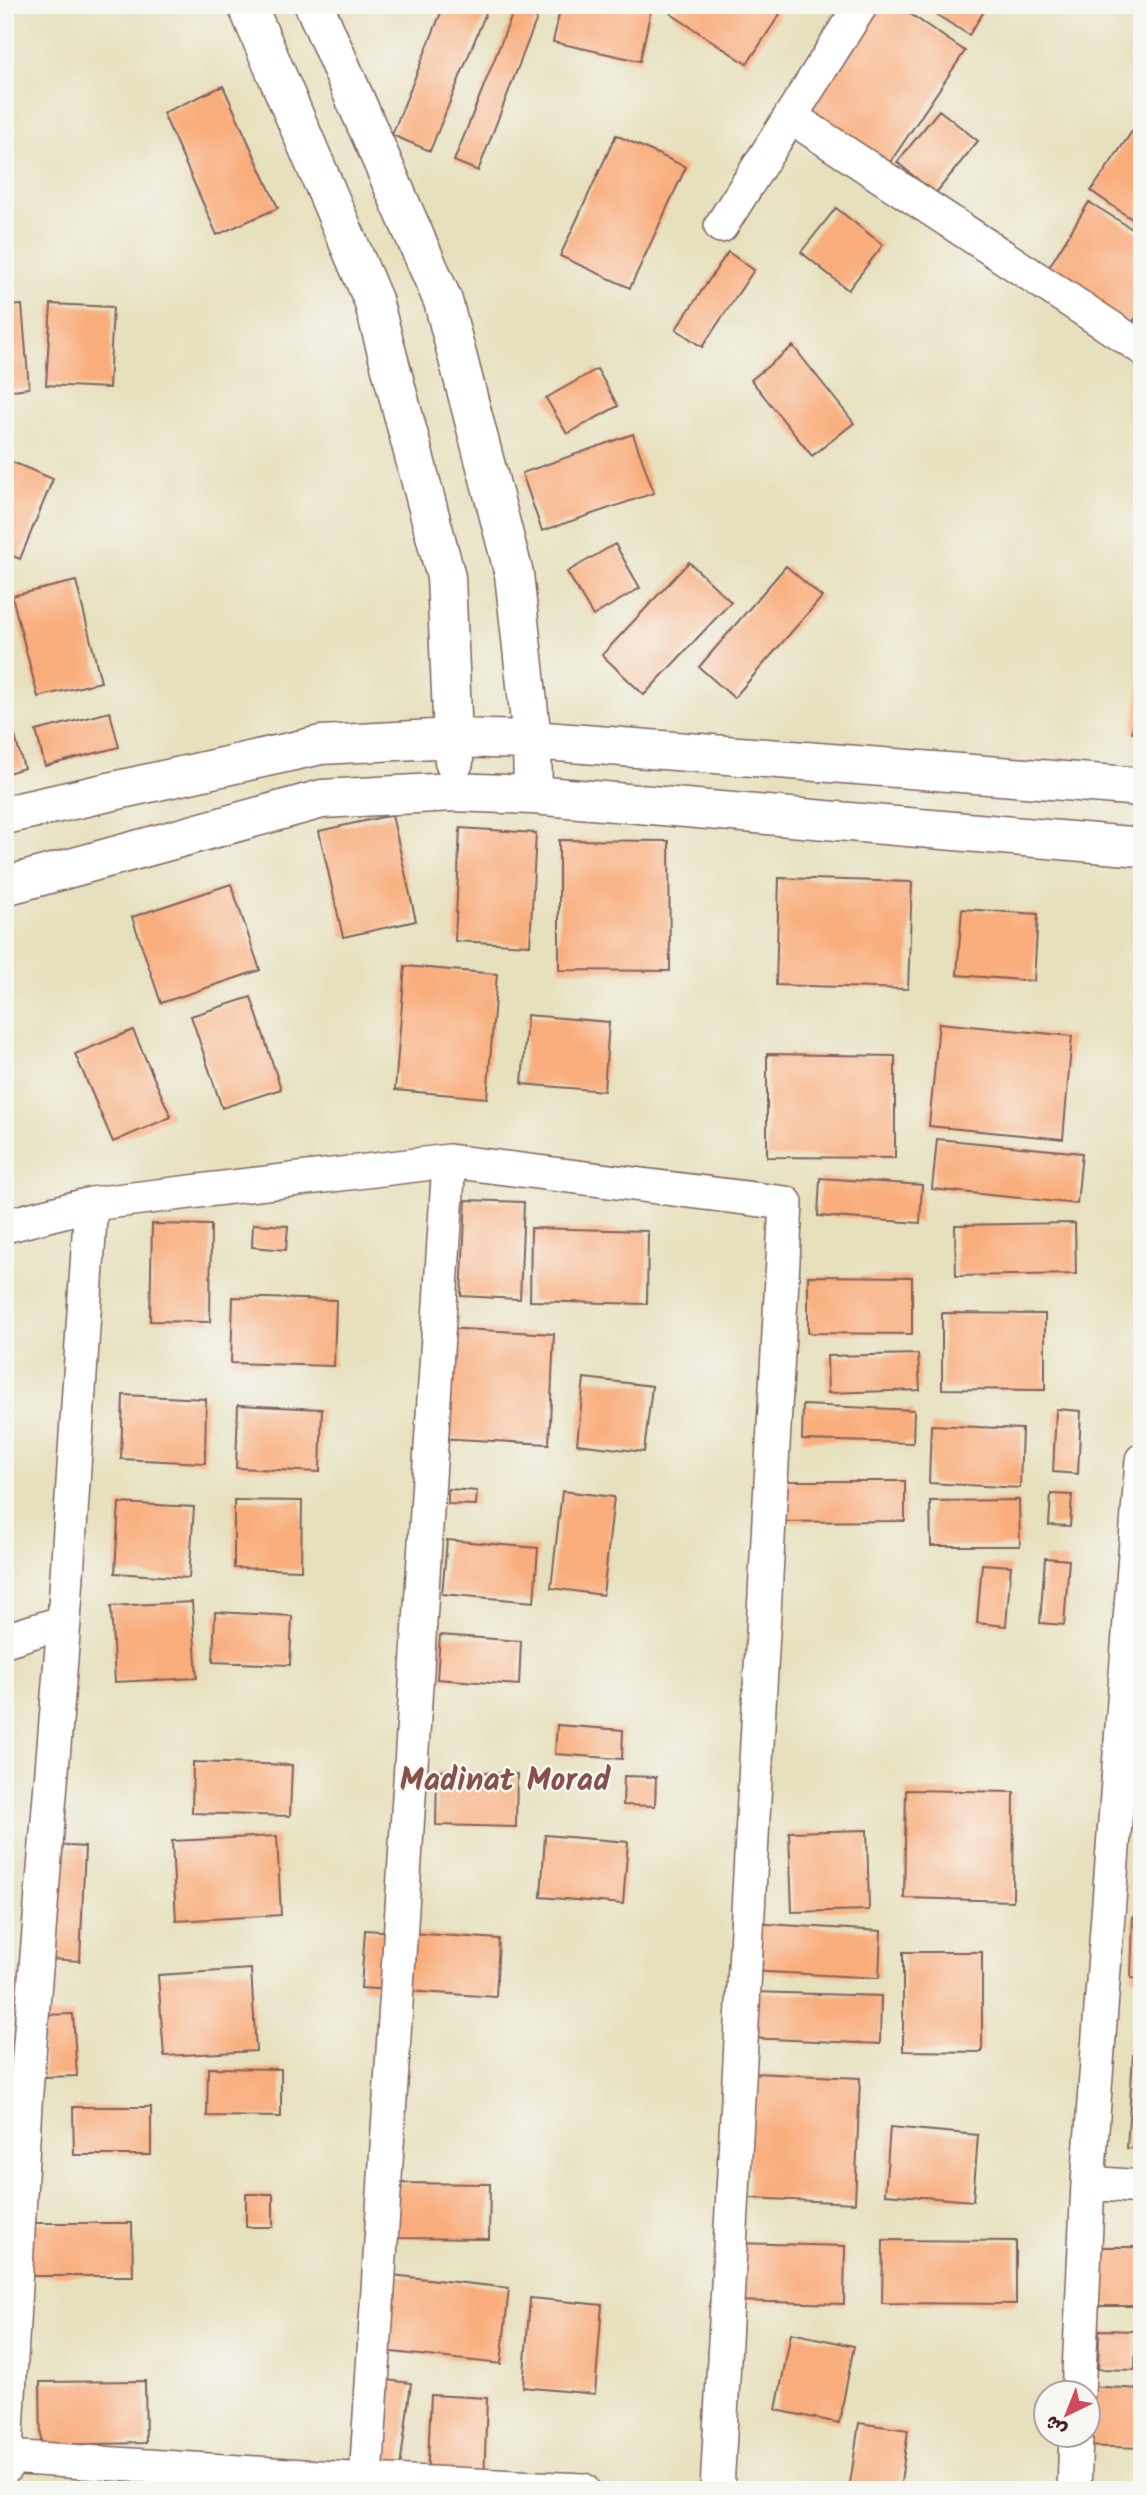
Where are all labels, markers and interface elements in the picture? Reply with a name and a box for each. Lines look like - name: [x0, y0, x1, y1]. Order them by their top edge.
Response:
- district label: Madinat Morad: [400, 1756, 611, 1807]
- north arrow: [1032, 2380, 1102, 2450]
- text: ش: [1039, 2407, 1075, 2443]

